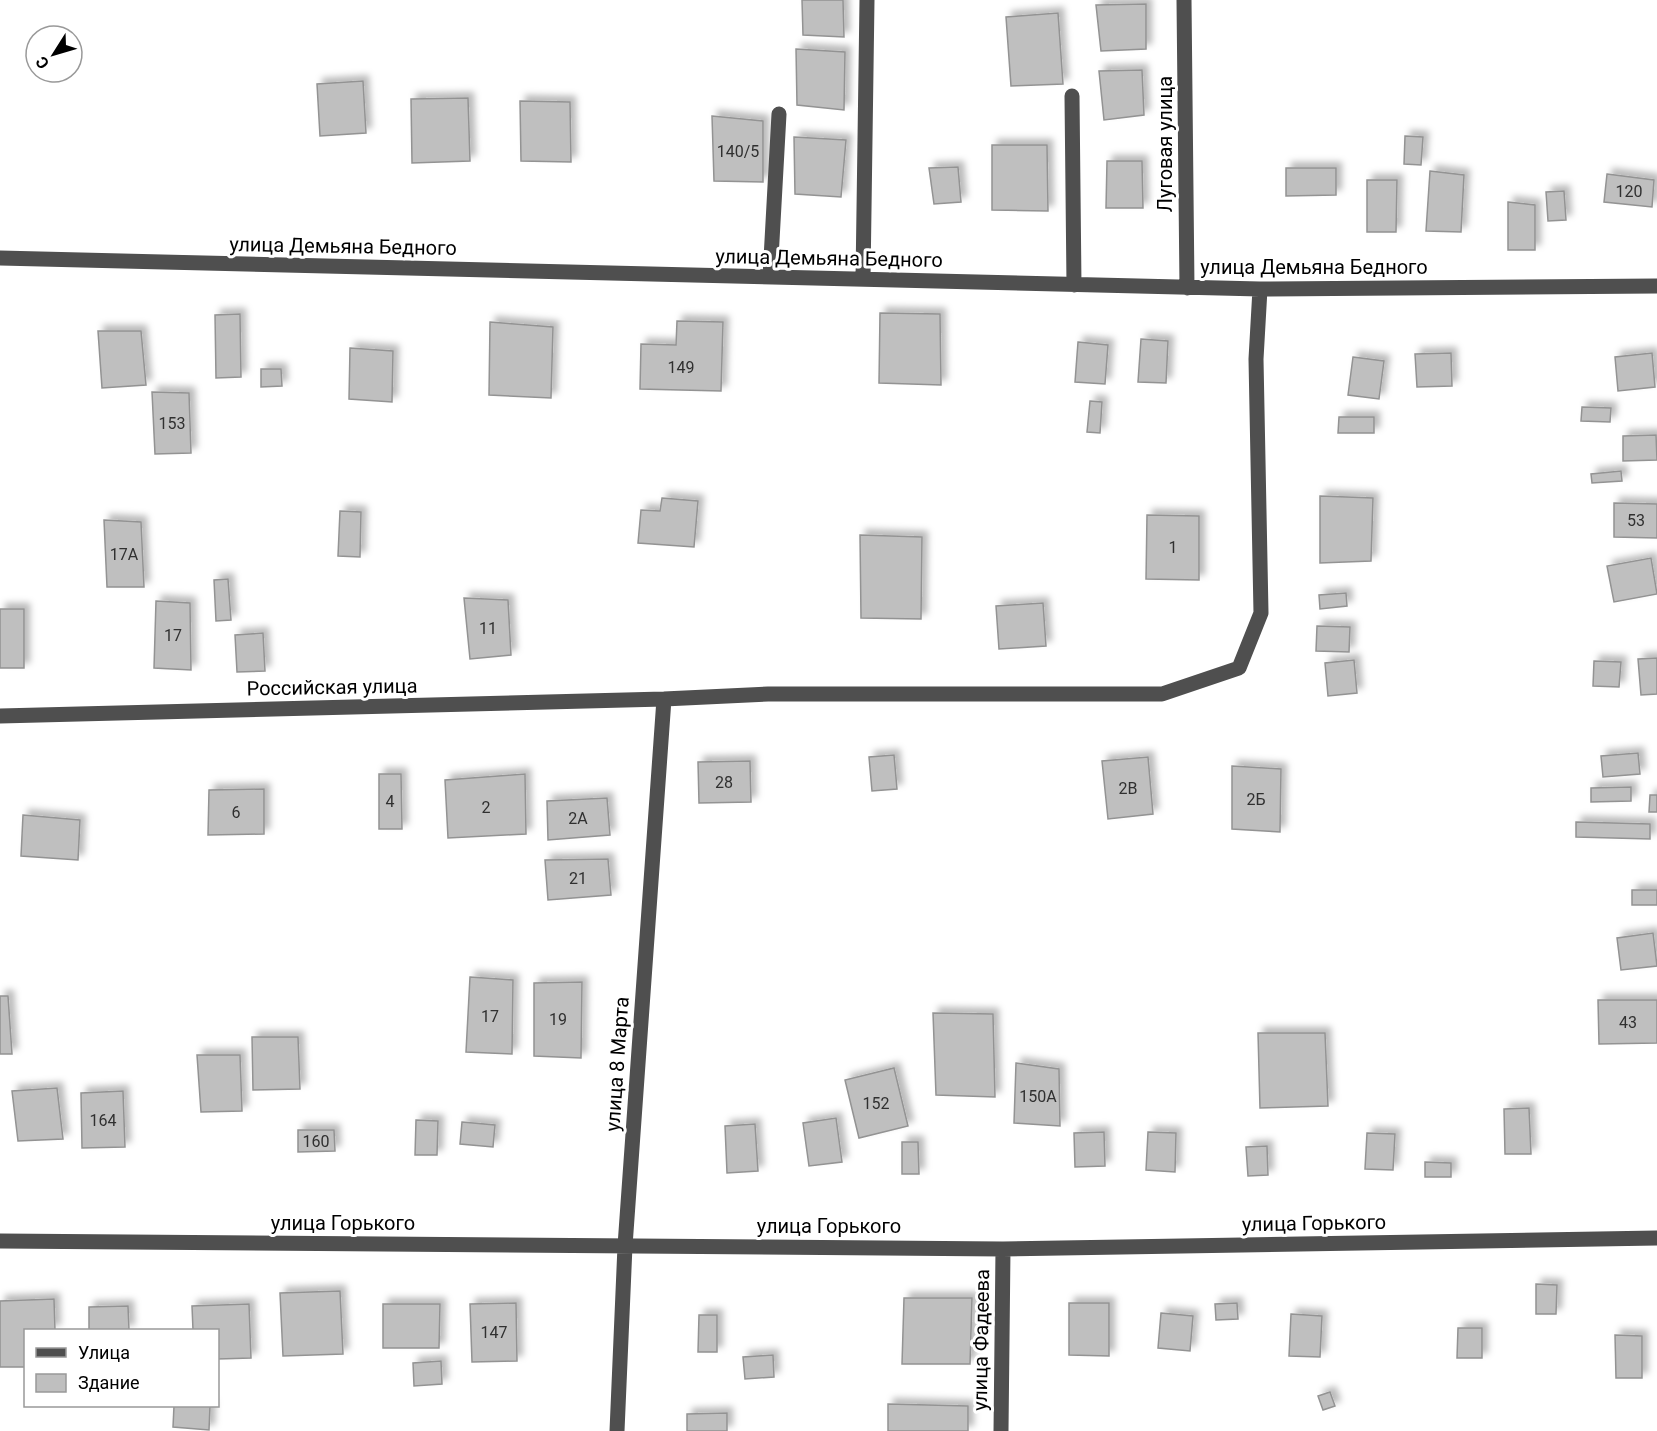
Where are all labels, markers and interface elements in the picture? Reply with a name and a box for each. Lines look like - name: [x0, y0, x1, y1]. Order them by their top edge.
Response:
- north arrow: [24, 24, 84, 84]
- text: С: [32, 53, 53, 73]
- street label: Луговая улица: [1153, 76, 1177, 212]
- house number: 140/5: [717, 142, 759, 161]
- house number: 120: [1616, 182, 1642, 201]
- street label: улица Демьяна Бедного: [229, 232, 457, 260]
- street label: улица Демьяна Бедного: [715, 244, 943, 272]
- street label: улица Демьяна Бедного: [1200, 255, 1428, 279]
- house number: 149: [668, 358, 694, 377]
- house number: 153: [159, 414, 185, 433]
- house number: 53: [1627, 511, 1645, 530]
- house number: 1: [1169, 538, 1178, 557]
- house number: 17А: [110, 545, 139, 564]
- house number: 11: [479, 619, 497, 638]
- house number: 17: [164, 626, 182, 645]
- street label: Российская улица: [246, 674, 418, 700]
- house number: 28: [715, 773, 733, 792]
- house number: 2В: [1119, 779, 1138, 798]
- house number: 2Б: [1246, 790, 1266, 809]
- house number: 4: [386, 792, 395, 811]
- house number: 2: [482, 798, 491, 817]
- house number: 6: [232, 803, 241, 822]
- house number: 2А: [568, 809, 588, 828]
- house number: 21: [569, 869, 587, 888]
- street label: улица 8 Марта: [600, 996, 634, 1132]
- house number: 17: [481, 1007, 499, 1026]
- house number: 19: [549, 1010, 567, 1029]
- house number: 43: [1619, 1013, 1637, 1032]
- house number: 150А: [1019, 1087, 1057, 1106]
- house number: 152: [863, 1094, 889, 1113]
- house number: 164: [90, 1111, 116, 1130]
- house number: 160: [303, 1132, 329, 1151]
- street label: улица Горького: [1242, 1210, 1386, 1236]
- street label: улица Горького: [271, 1211, 415, 1235]
- street label: улица Горького: [757, 1214, 901, 1238]
- street label: улица Фадеева: [968, 1269, 994, 1411]
- house number: 147: [481, 1323, 507, 1342]
- legend: [24, 1329, 219, 1407]
- text: Улица: [78, 1342, 130, 1363]
- text: Здание: [78, 1372, 140, 1393]

